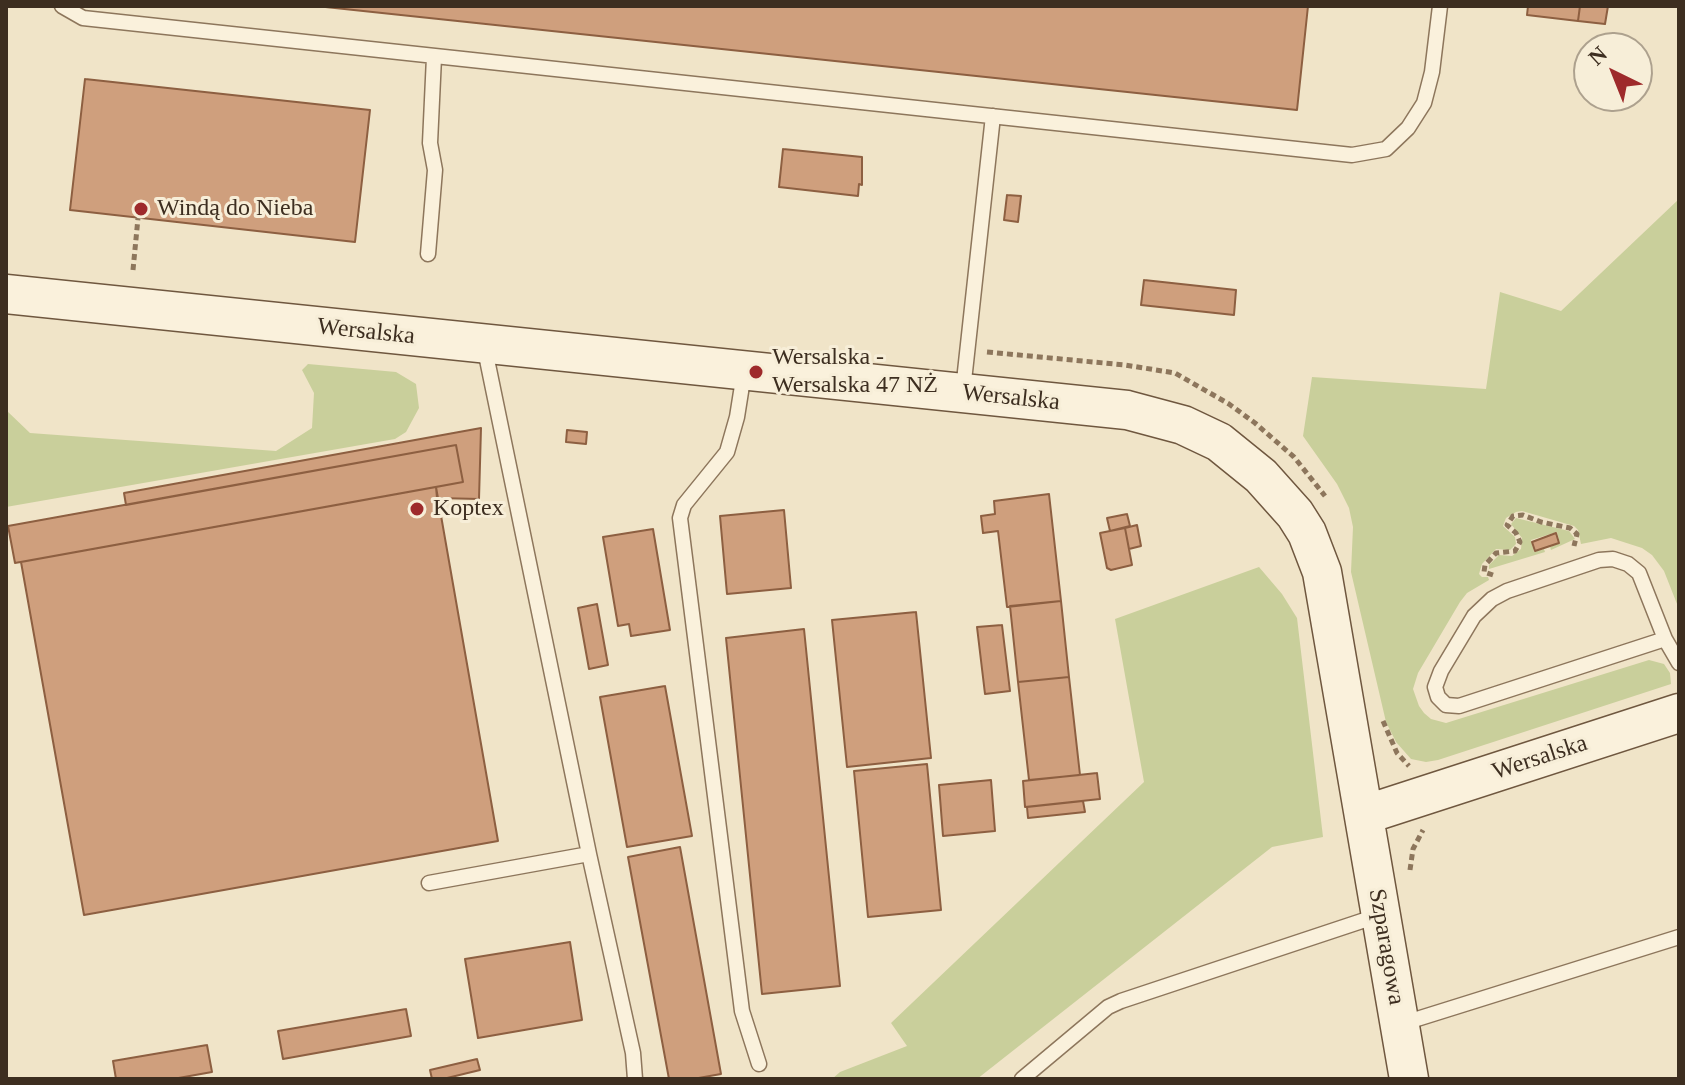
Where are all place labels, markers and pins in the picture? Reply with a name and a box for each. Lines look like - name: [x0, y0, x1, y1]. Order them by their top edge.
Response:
- place label: Windą do Nieba: [157, 195, 313, 223]
- marker: Windą do Nieba: [132, 200, 150, 218]
- place label: Wersalska - Wersalska 47 NŻ: [772, 344, 938, 400]
- marker: Wersalska - Wersalska 47 NŻ: [747, 363, 765, 381]
- place label: Koptex: [433, 495, 504, 523]
- marker: Koptex: [408, 500, 426, 518]

